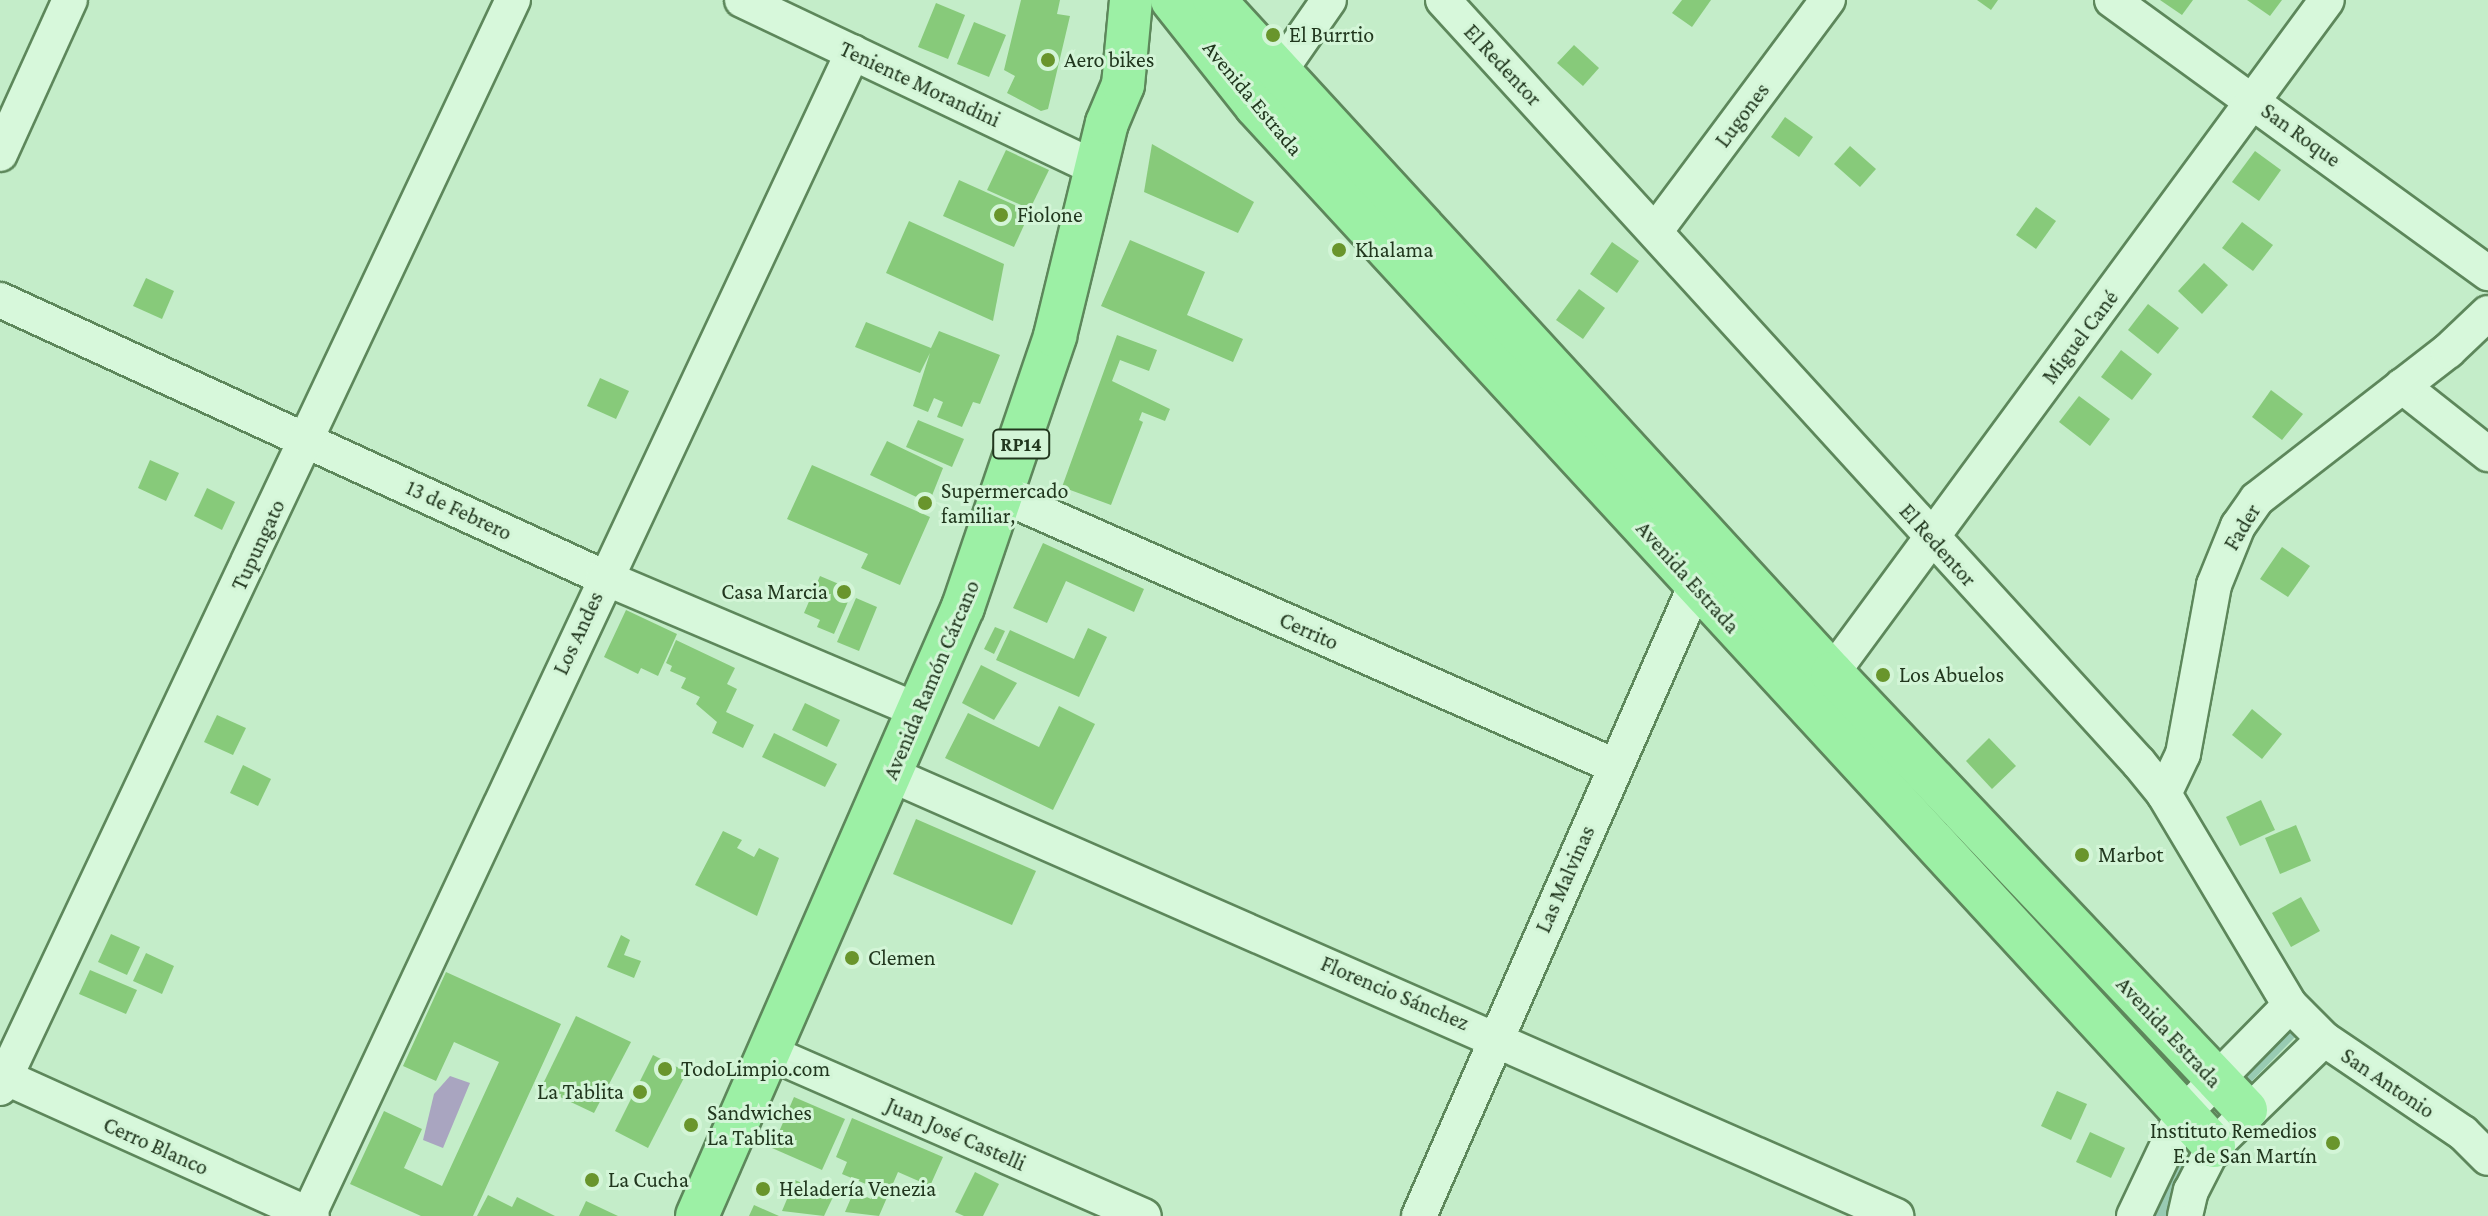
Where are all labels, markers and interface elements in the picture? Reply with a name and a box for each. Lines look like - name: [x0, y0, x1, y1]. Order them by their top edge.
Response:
- street label: El Redentor: [1458, 19, 1548, 111]
- place label: El Burrtio: [1289, 22, 1374, 48]
- marker: El Burrtio: [1264, 26, 1282, 44]
- street label: Teniente Morandini: [835, 35, 1005, 133]
- street label: Avenida Estrada: [1197, 35, 1309, 161]
- place label: Aero bikes: [1064, 47, 1154, 73]
- marker: Aero bikes: [1039, 51, 1057, 69]
- street label: Lugones: [1709, 77, 1775, 153]
- street label: San Roque: [2256, 97, 2346, 173]
- place label: Fiolone: [1017, 202, 1083, 228]
- marker: Fiolone: [992, 206, 1010, 224]
- place label: Khalama: [1355, 237, 1433, 263]
- marker: Khalama: [1330, 241, 1348, 259]
- street label: Miguel Cané: [2036, 285, 2124, 389]
- road number: RP14: [991, 428, 1051, 460]
- street label: 13 de Febrero: [402, 474, 516, 546]
- place label: Supermercado familiar,: [941, 477, 1068, 528]
- marker: Supermercado familiar,: [916, 494, 934, 512]
- street label: Tupungato: [225, 495, 291, 595]
- street label: El Redentor: [1894, 498, 1982, 592]
- street label: Fader: [2218, 499, 2266, 555]
- street label: Avenida Estrada: [1631, 515, 1745, 639]
- street label: Avenida Ramón Cárcano: [877, 576, 985, 784]
- place label: Casa Marcia: [721, 579, 828, 605]
- marker: Casa Marcia: [835, 583, 853, 601]
- street label: Los Andes: [547, 587, 609, 679]
- street label: Cerrito: [1275, 606, 1343, 656]
- place label: Los Abuelos: [1899, 662, 2004, 688]
- marker: Los Abuelos: [1874, 666, 1892, 684]
- street label: Las Malvinas: [1530, 821, 1600, 937]
- place label: Marbot: [2098, 842, 2164, 868]
- marker: Marbot: [2073, 846, 2091, 864]
- place label: Clemen: [868, 945, 936, 971]
- marker: Clemen: [843, 949, 861, 967]
- street label: Florencio Sánchez: [1317, 950, 1473, 1036]
- street label: Avenida Estrada: [2111, 971, 2227, 1093]
- street label: San Antonio: [2336, 1042, 2440, 1124]
- place label: TodoLimpio.com: [681, 1056, 830, 1082]
- marker: TodoLimpio.com: [656, 1060, 674, 1078]
- place label: La Tablita: [537, 1079, 624, 1105]
- marker: La Tablita: [631, 1083, 649, 1101]
- street label: Juan José Castelli: [882, 1091, 1030, 1177]
- place label: Sandwiches La Tablita: [707, 1099, 812, 1150]
- street label: Cerro Blanco: [99, 1111, 213, 1181]
- marker: Sandwiches La Tablita: [682, 1116, 700, 1134]
- place label: Instituto Remedios E. de San Martín: [2150, 1117, 2317, 1168]
- marker: Instituto Remedios E. de San Martín: [2324, 1134, 2342, 1152]
- place label: La Cucha: [608, 1167, 689, 1193]
- marker: La Cucha: [583, 1171, 601, 1189]
- place label: Heladería Venezia: [779, 1176, 936, 1202]
- marker: Heladería Venezia: [754, 1180, 772, 1198]

